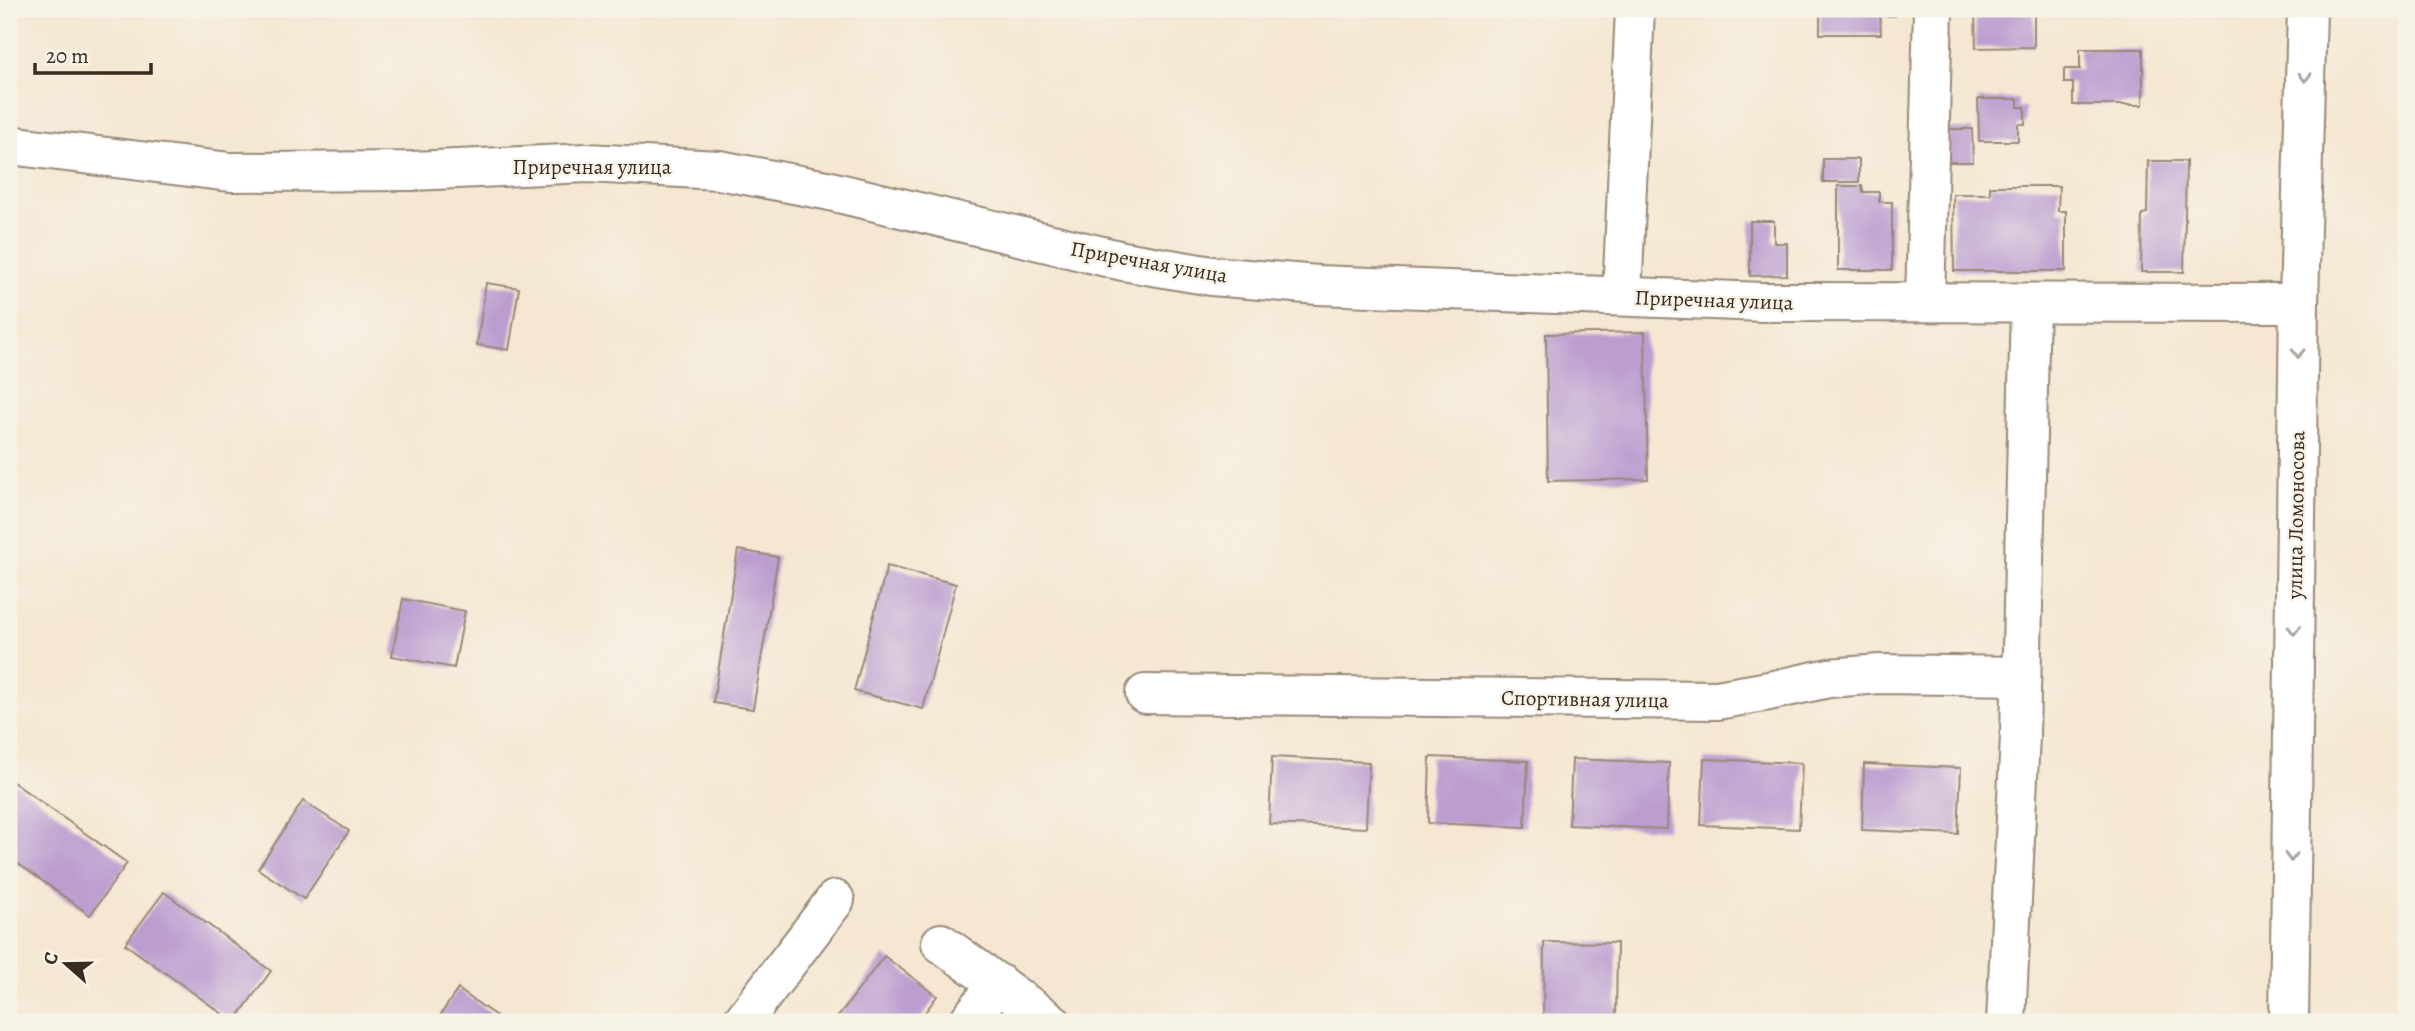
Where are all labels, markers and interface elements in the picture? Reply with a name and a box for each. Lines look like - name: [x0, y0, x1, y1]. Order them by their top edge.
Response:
- scale bar: [35, 32, 150, 76]
- text: 20 m: [46, 42, 89, 70]
- one-way arrow: [2298, 72, 2313, 83]
- street label: Приречная улица: [513, 153, 672, 181]
- street label: Приречная улица: [1068, 234, 1230, 290]
- street label: Приречная улица: [1634, 283, 1794, 317]
- one-way arrow: [2290, 349, 2306, 359]
- street label: улица Ломоносова: [2281, 430, 2311, 600]
- one-way arrow: [2287, 625, 2302, 636]
- street label: Спортивная улица: [1501, 684, 1669, 714]
- one-way arrow: [2283, 853, 2299, 863]
- north arrow: [32, 930, 102, 1000]
- text: С: [37, 949, 65, 968]

